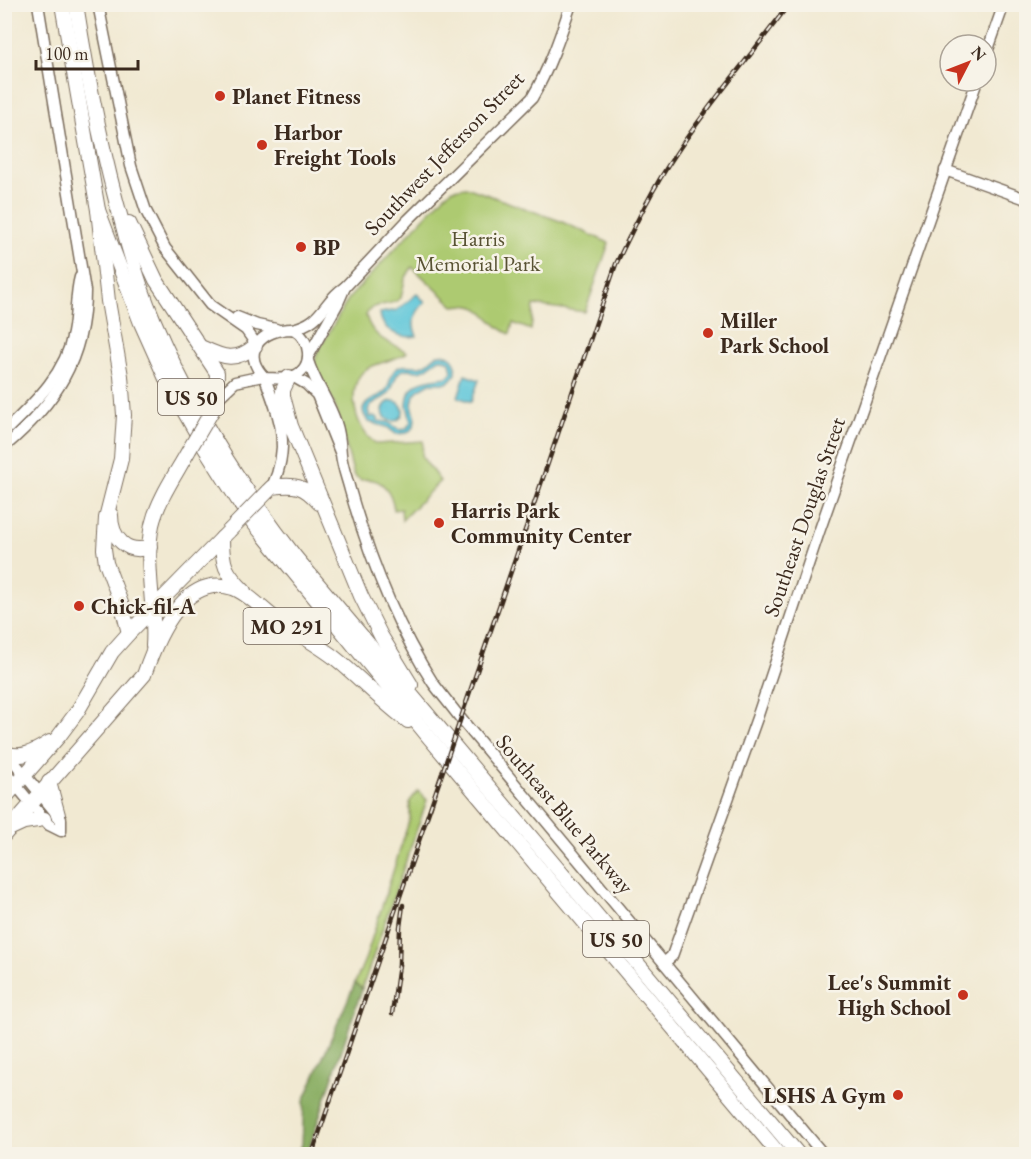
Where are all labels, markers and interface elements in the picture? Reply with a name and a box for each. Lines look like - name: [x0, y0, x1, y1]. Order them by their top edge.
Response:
- scale bar: [36, 33, 138, 71]
- north arrow: [938, 33, 998, 93]
- text: N: [967, 41, 991, 65]
- text: 100 m: [45, 42, 89, 65]
- street label: Southwest Jefferson Street: [358, 64, 530, 242]
- place label: Planet Fitness: [232, 82, 361, 111]
- marker: Planet Fitness: [213, 89, 227, 103]
- place label: Harbor Freight Tools: [274, 118, 396, 172]
- marker: Harbor Freight Tools: [255, 138, 269, 152]
- park label: Harris Memorial Park: [416, 224, 541, 278]
- place label: BP: [313, 233, 340, 262]
- marker: BP: [294, 240, 308, 254]
- place label: Miller Park School: [720, 306, 829, 360]
- marker: Miller Park School: [701, 326, 715, 340]
- road number: US 50: [158, 379, 224, 415]
- street label: Southeast Douglas Street: [756, 413, 852, 621]
- place label: Harris Park Community Center: [451, 496, 633, 550]
- marker: Harris Park Community Center: [432, 516, 446, 530]
- place label: Chick-fil-A: [91, 592, 195, 621]
- marker: Chick-fil-A: [72, 599, 86, 613]
- road number: MO 291: [244, 608, 330, 644]
- street label: Southeast Blue Parkway: [490, 728, 641, 900]
- road number: US 50: [583, 921, 649, 957]
- place label: Lee's Summit High School: [828, 968, 952, 1022]
- marker: Lee's Summit High School: [956, 988, 970, 1002]
- place label: LSHS A Gym: [763, 1081, 886, 1110]
- marker: LSHS A Gym: [891, 1088, 905, 1102]

